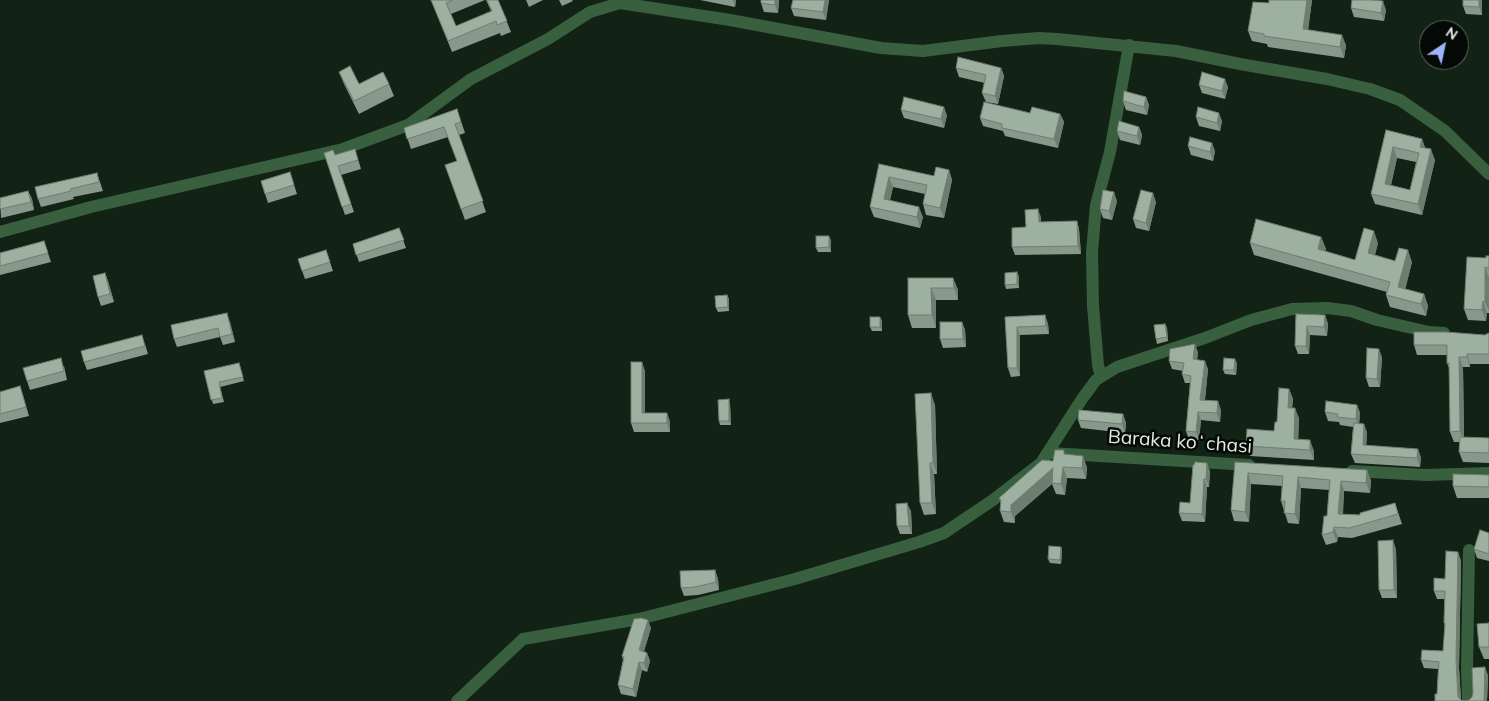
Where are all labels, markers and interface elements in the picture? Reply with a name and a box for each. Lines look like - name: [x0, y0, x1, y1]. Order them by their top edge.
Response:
- north arrow: [1419, 20, 1469, 70]
- text: N: [1442, 23, 1461, 44]
- street label: Baraka koʻchasi: [1107, 426, 1253, 458]

